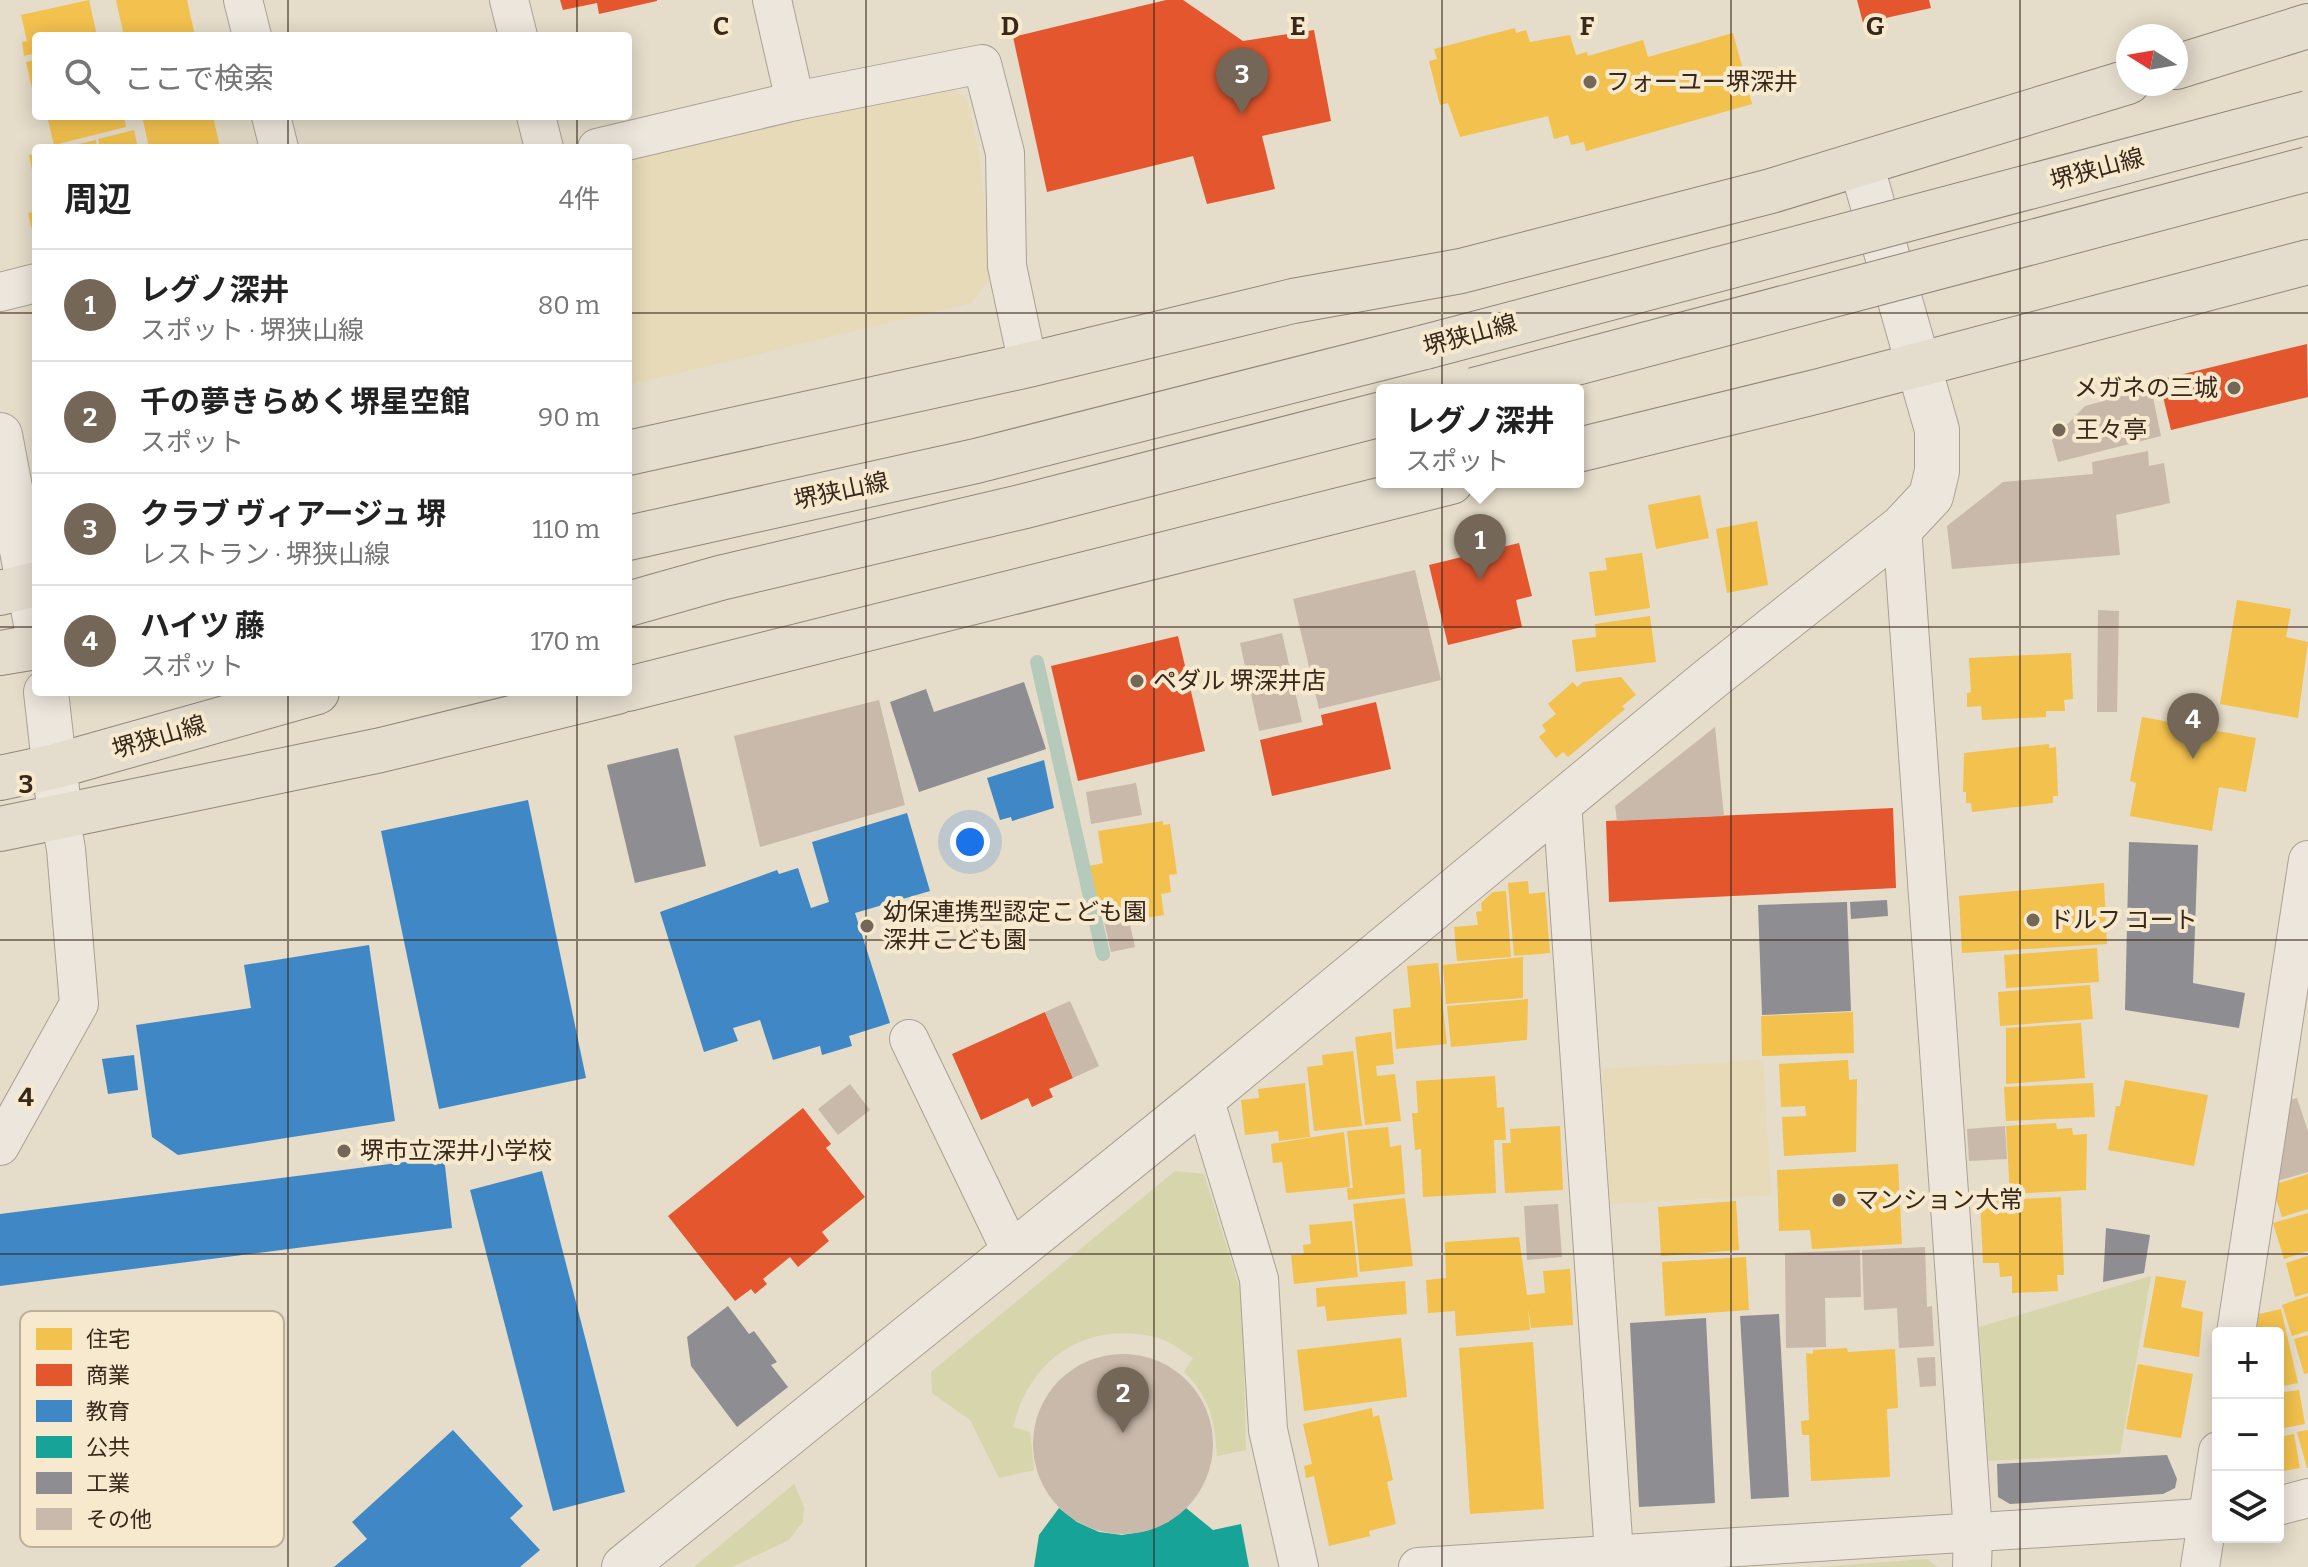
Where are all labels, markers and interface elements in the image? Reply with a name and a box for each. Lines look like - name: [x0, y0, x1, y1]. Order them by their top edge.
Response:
- text: C: [713, 11, 729, 42]
- text: D: [1001, 11, 1019, 42]
- text: E: [1290, 11, 1306, 42]
- text: F: [1580, 11, 1595, 42]
- text: G: [1866, 11, 1885, 42]
- north arrow: [2116, 24, 2188, 96]
- search box: [32, 32, 632, 120]
- pin: 3: [1216, 48, 1268, 114]
- icon: search: [60, 54, 104, 98]
- text: ここで検索: [124, 61, 274, 97]
- place label: フォーユー堺深井: [1606, 68, 1798, 96]
- marker: フォーユー堺深井: [1581, 73, 1599, 91]
- street label: 堺狭山線: [2047, 143, 2147, 195]
- text: 周辺: [64, 179, 132, 220]
- text: 4件: [559, 184, 600, 215]
- text: レグノ深井: [140, 272, 289, 308]
- text: 1: [84, 290, 96, 321]
- text: 80 m: [538, 290, 600, 321]
- street label: 堺狭山線: [1420, 309, 1520, 361]
- text: スポット · 堺狭山線: [140, 315, 364, 346]
- place label: メガネの三城: [2074, 374, 2218, 402]
- marker: メガネの三城: [2225, 379, 2243, 397]
- text: 千の夢きらめく堺星空館: [140, 384, 470, 420]
- popup: [1376, 384, 1584, 488]
- text: 2: [83, 402, 97, 433]
- text: 90 m: [538, 402, 600, 433]
- text: レグノ深井: [1405, 403, 1555, 439]
- place label: 王々亭: [2075, 416, 2147, 444]
- marker: 王々亭: [2050, 421, 2068, 439]
- text: スポット: [140, 427, 244, 458]
- text: スポット: [1405, 446, 1509, 477]
- street label: 堺狭山線: [791, 467, 891, 515]
- text: クラブ ヴィアージュ 堺: [140, 496, 446, 532]
- text: 3: [83, 514, 97, 545]
- text: 110 m: [532, 514, 600, 545]
- pin: 1: [1454, 514, 1506, 580]
- text: レストラン · 堺狭山線: [140, 539, 390, 570]
- text: ハイツ 藤: [140, 608, 265, 644]
- text: 4: [82, 626, 98, 657]
- text: 170 m: [530, 626, 600, 657]
- text: スポット: [140, 651, 244, 682]
- place label: ペダル 堺深井店: [1153, 667, 1326, 695]
- marker: ペダル 堺深井店: [1128, 672, 1146, 690]
- pin: 4: [2167, 693, 2219, 759]
- street label: 堺狭山線: [109, 710, 209, 764]
- text: 3: [19, 769, 33, 800]
- your location: [950, 822, 990, 862]
- place label: 幼保連携型認定こども園 深井こども園: [883, 898, 1147, 954]
- place label: ドルフ コート: [2049, 906, 2198, 934]
- marker: ドルフ コート: [2024, 911, 2042, 929]
- marker: 幼保連携型認定こども園 深井こども園: [858, 917, 876, 935]
- text: 4: [18, 1082, 34, 1113]
- place label: 堺市立深井小学校: [360, 1137, 552, 1165]
- marker: 堺市立深井小学校: [335, 1142, 353, 1160]
- place label: マンション大常: [1855, 1186, 2023, 1214]
- marker: マンション大常: [1830, 1191, 1848, 1209]
- legend: [20, 1311, 284, 1547]
- text: 住宅: [86, 1326, 130, 1353]
- map controls: [2212, 1327, 2284, 1543]
- button: +: [2212, 1327, 2284, 1399]
- text: 商業: [86, 1362, 130, 1389]
- pin: 2: [1097, 1367, 1149, 1433]
- text: 教育: [86, 1398, 130, 1425]
- button: −: [2212, 1399, 2284, 1471]
- text: 公共: [86, 1434, 130, 1461]
- text: 工業: [86, 1470, 130, 1497]
- button: layers: [2212, 1471, 2284, 1543]
- text: その他: [86, 1506, 152, 1533]

